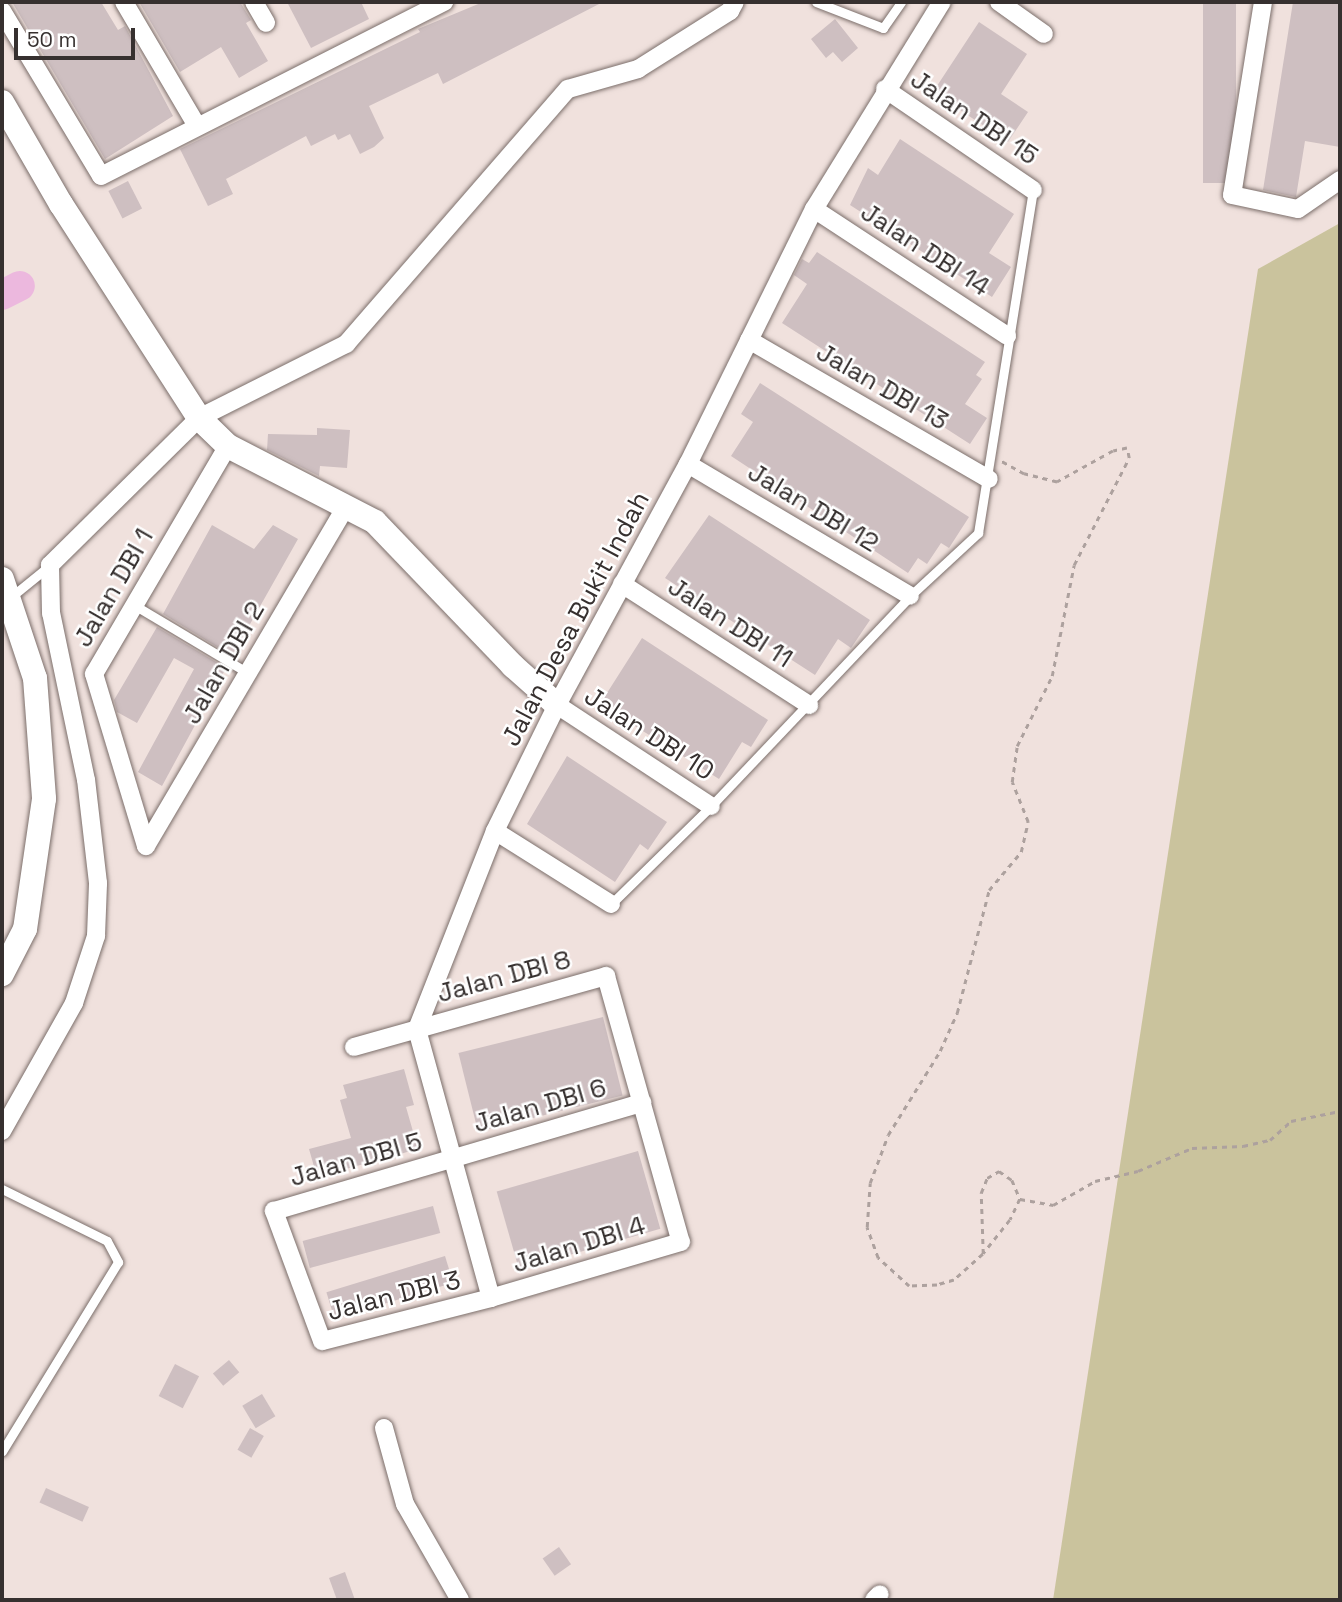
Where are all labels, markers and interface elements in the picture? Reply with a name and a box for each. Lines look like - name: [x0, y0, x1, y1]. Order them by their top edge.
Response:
- scale bar: [18, 14, 138, 58]
- text: 50 m: [27, 26, 77, 53]
- street label: Jalan DBI 15: [904, 64, 1044, 172]
- street label: Jalan DBI 14: [855, 197, 995, 303]
- street label: Jalan DBI 13: [811, 337, 953, 437]
- street label: Jalan DBI 12: [742, 457, 884, 559]
- street label: Jalan Desa Bukit Indah: [496, 486, 656, 752]
- street label: Jalan DBI 1: [68, 523, 160, 653]
- street label: Jalan DBI 11: [662, 571, 798, 675]
- street label: Jalan DBI 2: [176, 596, 272, 730]
- street label: Jalan DBI 10: [578, 681, 720, 787]
- street label: Jalan DBI 8: [434, 944, 574, 1010]
- street label: Jalan DBI 6: [470, 1072, 610, 1140]
- street label: Jalan DBI 5: [286, 1126, 426, 1194]
- street label: Jalan DBI 4: [509, 1210, 649, 1280]
- street label: Jalan DBI 3: [324, 1264, 464, 1328]

